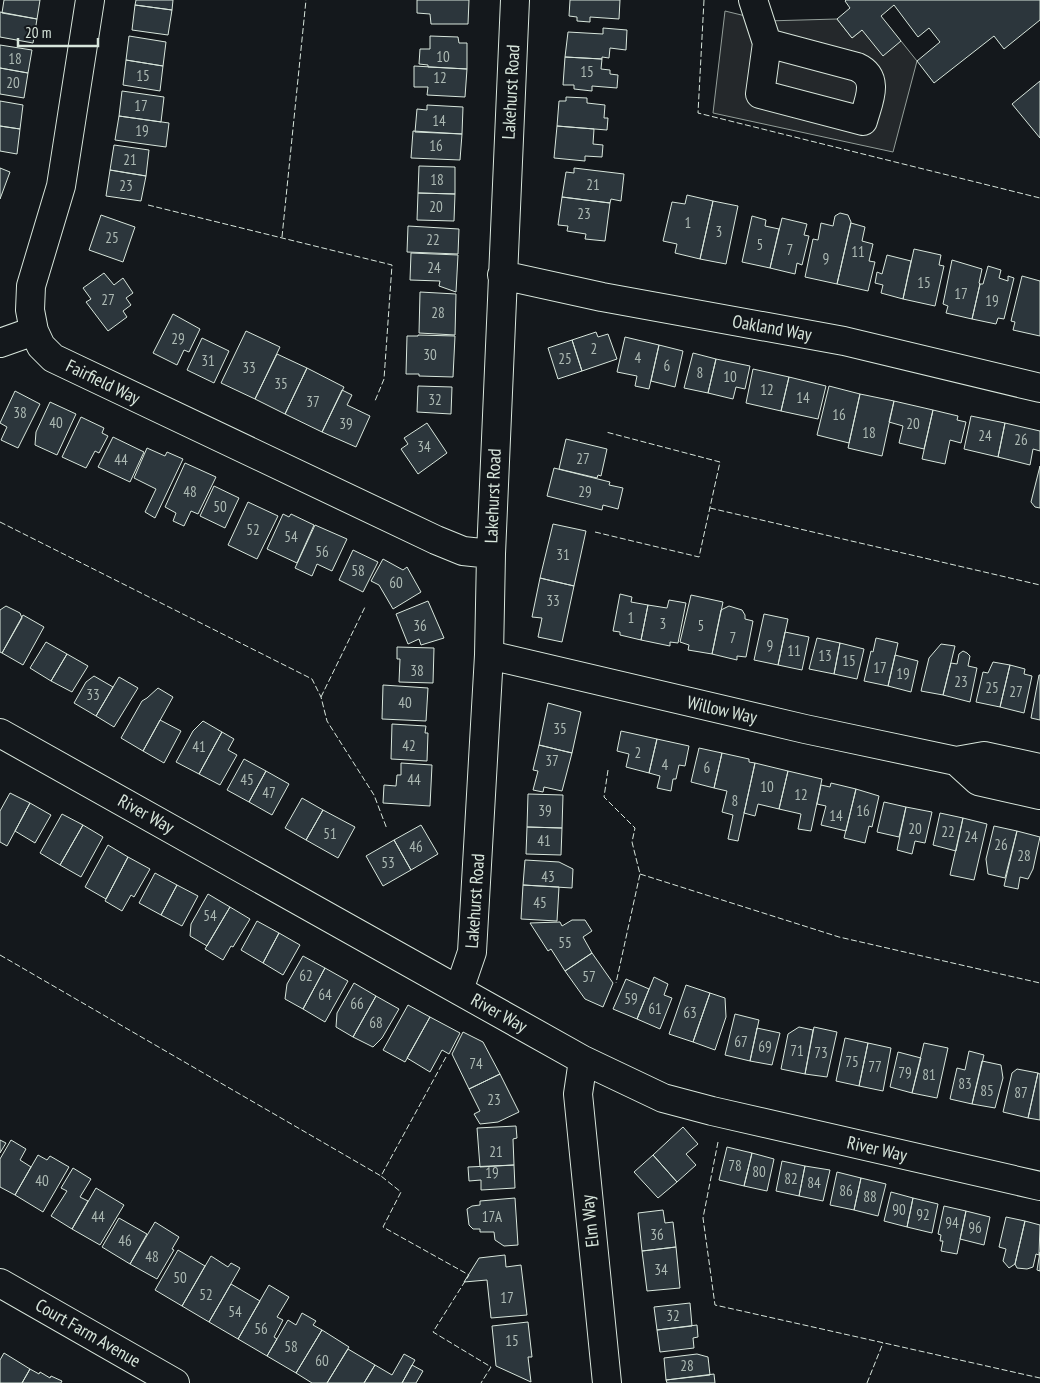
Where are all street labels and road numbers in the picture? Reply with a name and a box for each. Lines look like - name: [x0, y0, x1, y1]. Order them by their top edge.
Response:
- street label: Lakehurst Road: [497, 44, 524, 140]
- street label: Oakland Way: [731, 309, 814, 346]
- street label: Fairfield Way: [62, 354, 144, 409]
- street label: Lakehurst Road: [479, 448, 506, 544]
- street label: Willow Way: [685, 690, 760, 729]
- street label: River Way: [114, 789, 179, 838]
- street label: Lakehurst Road: [460, 853, 489, 949]
- street label: River Way: [467, 988, 532, 1037]
- street label: River Way: [845, 1130, 910, 1167]
- street label: Elm Way: [575, 1193, 604, 1248]
- street label: Court Farm Avenue: [32, 1293, 145, 1372]

